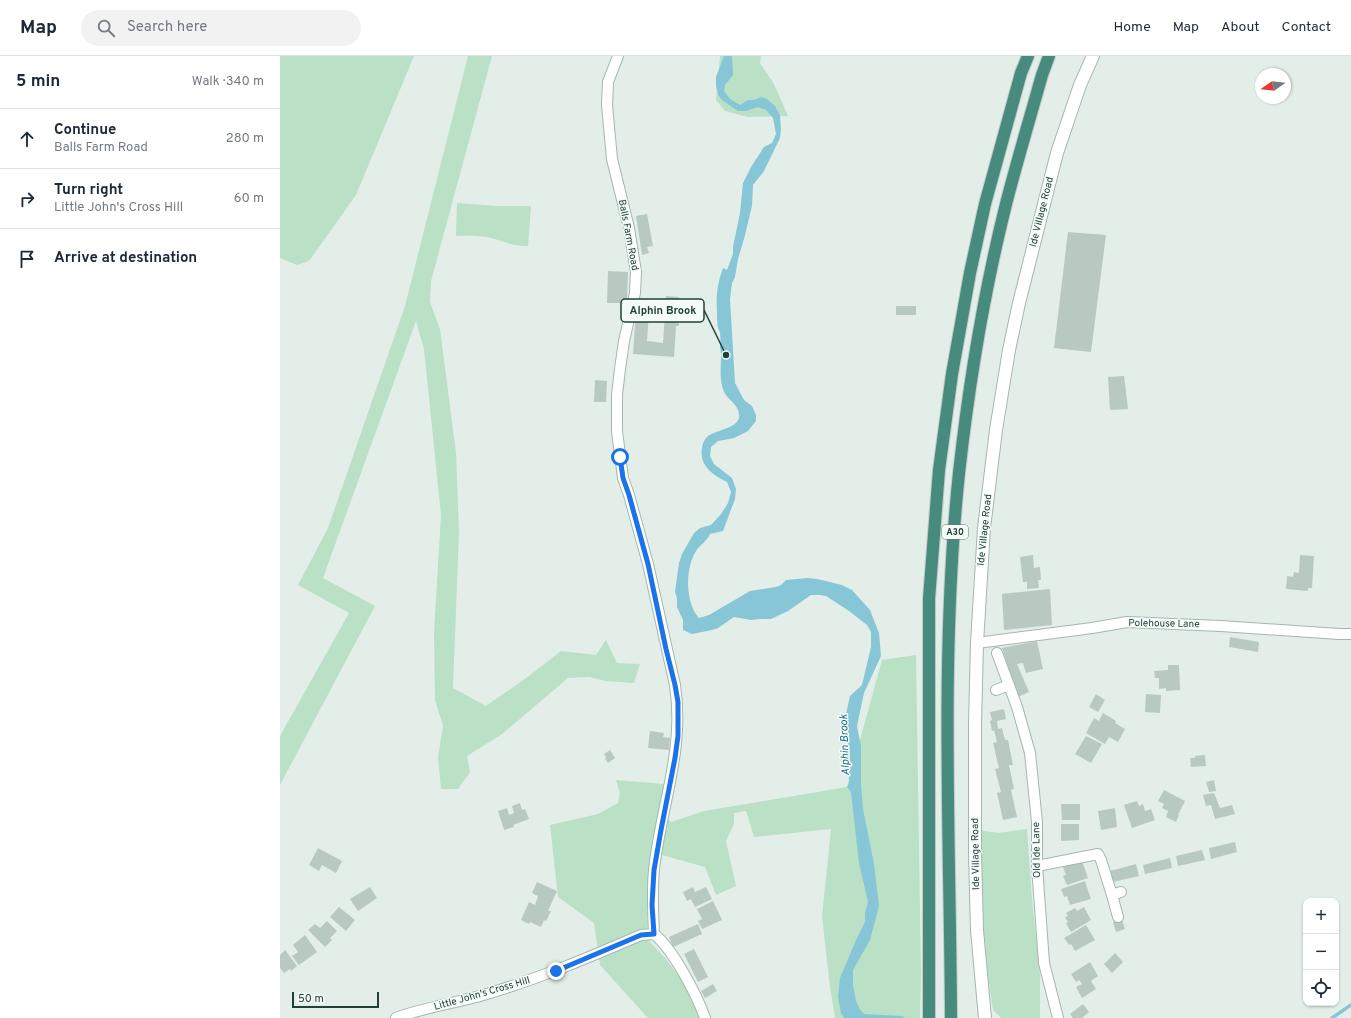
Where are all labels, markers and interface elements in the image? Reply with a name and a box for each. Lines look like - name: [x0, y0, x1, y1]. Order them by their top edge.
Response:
- search box: [81, 10, 361, 46]
- text: Map: [20, 16, 57, 40]
- icon: search: [95, 17, 117, 39]
- text: Search here: [127, 18, 207, 37]
- text: Home: [1114, 19, 1151, 36]
- text: Map: [1173, 19, 1199, 36]
- text: About: [1221, 19, 1260, 36]
- text: Contact: [1282, 19, 1331, 36]
- north arrow: [1255, 68, 1291, 104]
- text: 5 min: [16, 71, 60, 93]
- text: Walk · 340 m: [192, 74, 264, 90]
- text: Continue: [54, 121, 116, 140]
- icon: ahead: [16, 128, 38, 150]
- text: 280 m: [226, 131, 264, 147]
- text: Balls Farm Road: [54, 140, 148, 156]
- street label: Ide Village Road: [1027, 176, 1057, 248]
- text: Turn right: [54, 181, 123, 200]
- icon: right: [16, 188, 38, 210]
- text: 60 m: [234, 191, 264, 207]
- street label: Balls Farm Road: [615, 198, 641, 272]
- text: Little John's Cross Hill: [54, 200, 183, 216]
- icon: arrive: [16, 248, 38, 270]
- text: Arrive at destination: [54, 249, 197, 268]
- callout: Alphin Brook: [621, 299, 704, 322]
- text: Alphin Brook: [630, 304, 696, 318]
- route start: [611, 448, 629, 466]
- street label: Ide Village Road: [975, 494, 995, 566]
- road number: A30: [942, 525, 968, 539]
- street label: Polehouse Lane: [1128, 617, 1200, 631]
- water label: Alphin Brook: [837, 714, 853, 776]
- street label: Ide Village Road: [969, 818, 983, 890]
- street label: Old Ide Lane: [1030, 822, 1044, 878]
- map controls: [1303, 898, 1339, 1006]
- button: +: [1303, 898, 1339, 934]
- button: −: [1303, 934, 1339, 970]
- route end: [547, 962, 565, 980]
- button: locate: [1303, 970, 1339, 1006]
- street label: Little John's Cross Hill: [432, 974, 532, 1014]
- scale bar: [292, 990, 379, 1009]
- text: 50 m: [298, 992, 324, 1006]

